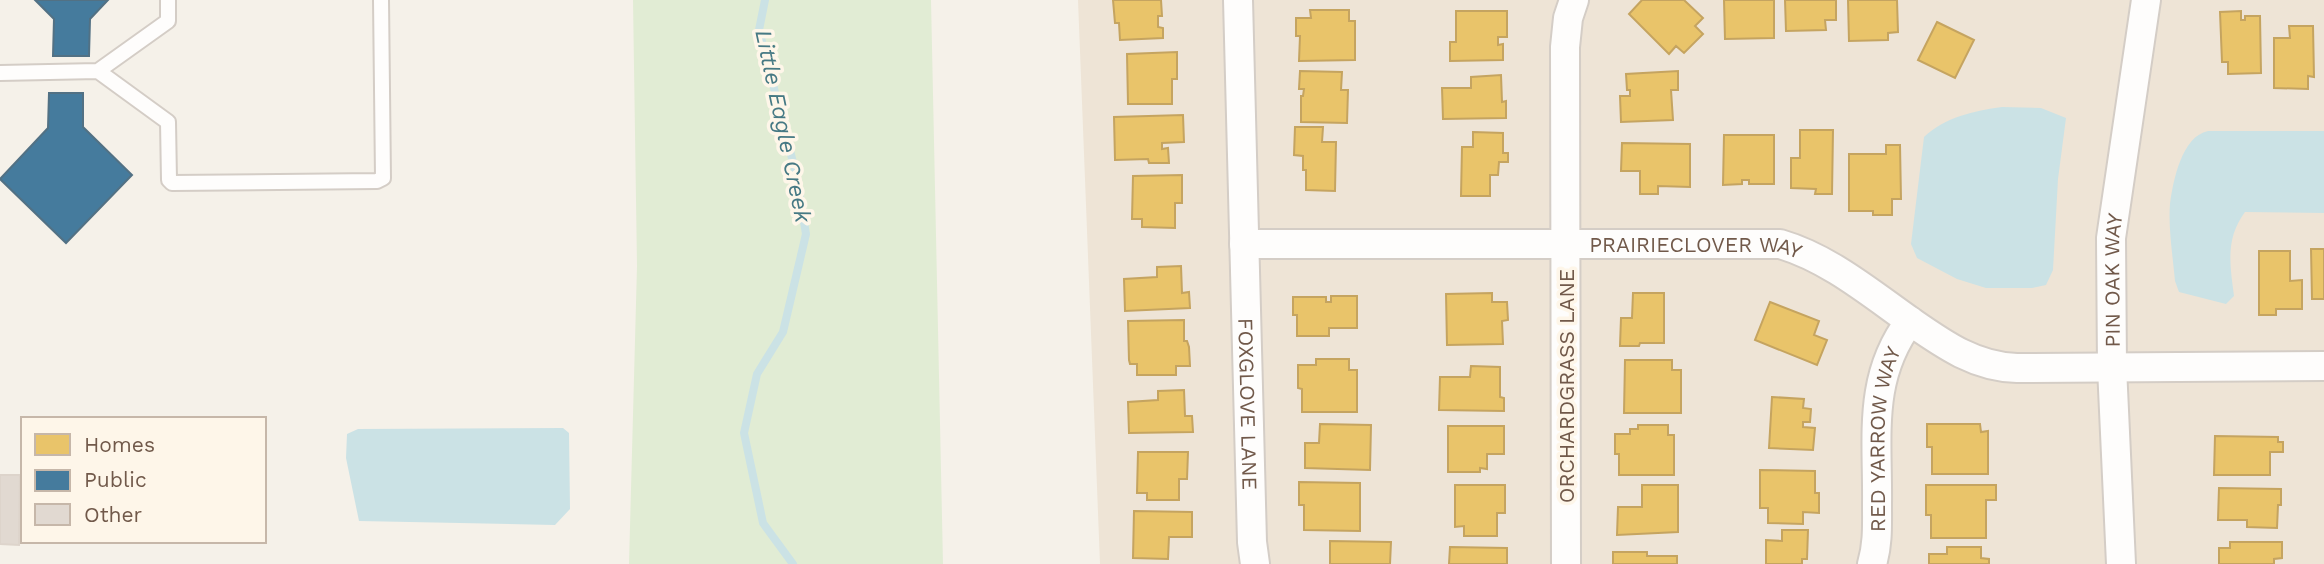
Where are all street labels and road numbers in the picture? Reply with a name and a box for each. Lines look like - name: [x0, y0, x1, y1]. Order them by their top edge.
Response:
- street label: PIN OAK WAY: [2098, 211, 2127, 348]
- street label: PRAIRIECLOVER WAY: [1589, 232, 1806, 263]
- street label: ORCHARDGRASS LANE: [1554, 269, 1579, 503]
- street label: FOXGLOVE LANE: [1234, 318, 1263, 490]
- street label: RED YARROW WAY: [1864, 342, 1905, 532]

